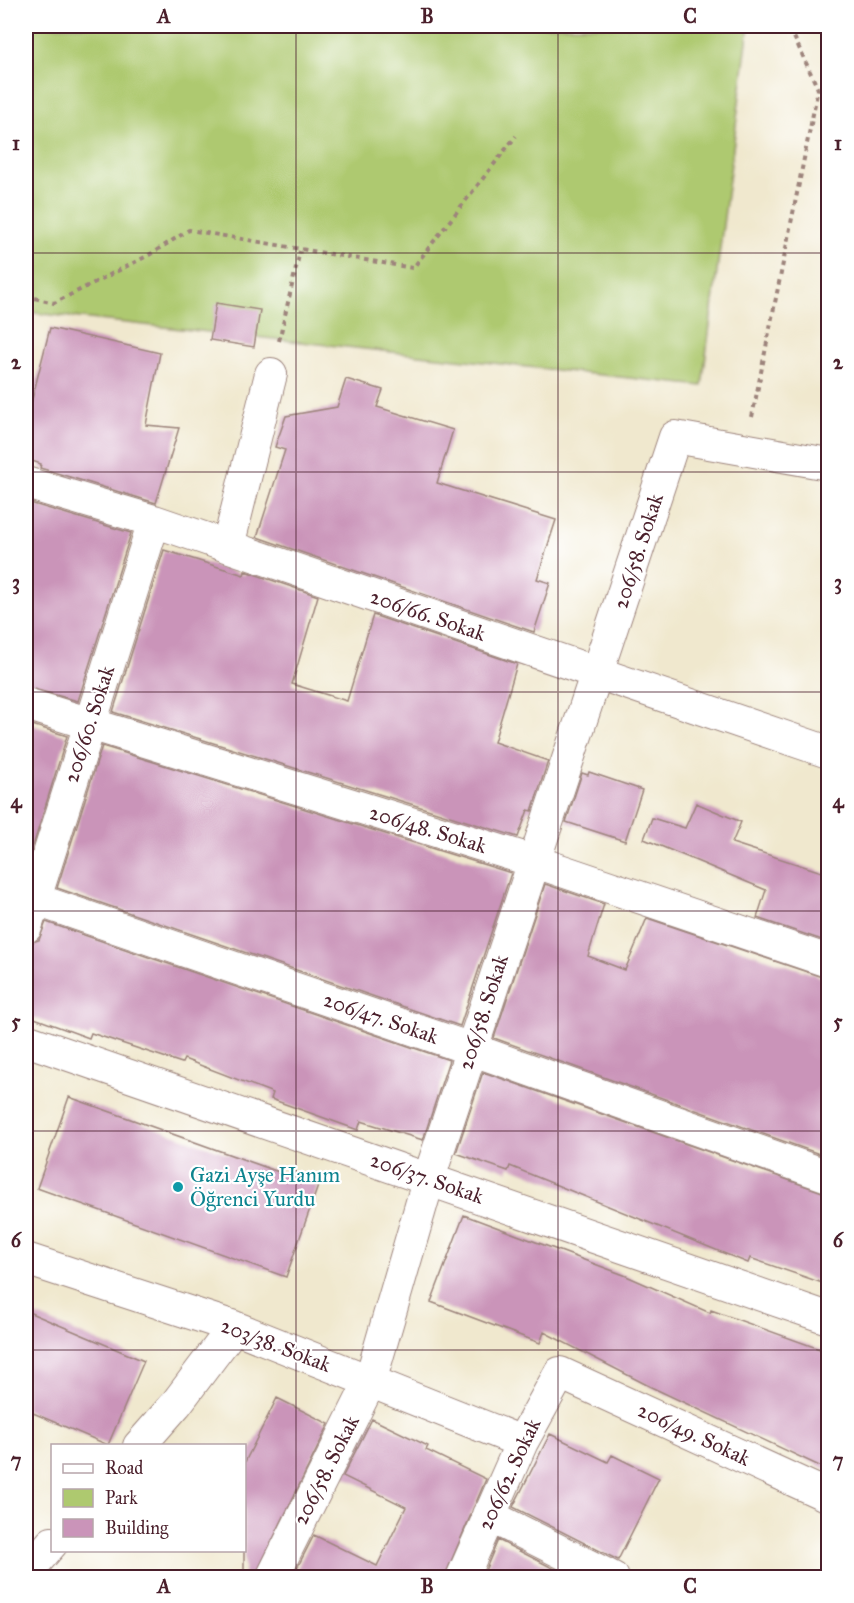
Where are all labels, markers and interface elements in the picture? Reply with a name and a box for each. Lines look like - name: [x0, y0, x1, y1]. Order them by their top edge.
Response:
- text: A: [155, 4, 171, 28]
- text: B: [420, 4, 434, 28]
- text: C: [683, 4, 697, 28]
- text: 1: [12, 131, 20, 155]
- text: 1: [834, 131, 842, 155]
- text: 2: [11, 350, 22, 374]
- text: 2: [833, 350, 844, 374]
- street label: 206/58. Sokak: [607, 490, 669, 612]
- text: 3: [12, 570, 20, 595]
- text: 3: [834, 570, 842, 595]
- street label: 206/66. Sokak: [367, 583, 489, 647]
- street label: 206/60. Sokak: [58, 662, 120, 786]
- text: 4: [10, 789, 22, 814]
- text: 4: [832, 789, 844, 814]
- street label: 206/48. Sokak: [366, 799, 490, 859]
- street label: 206/58. Sokak: [452, 951, 514, 1073]
- street label: 206/47. Sokak: [320, 986, 442, 1050]
- text: 5: [11, 1009, 21, 1033]
- text: 5: [833, 1009, 843, 1033]
- street label: 206/37. Sokak: [367, 1146, 487, 1210]
- place label: Gazi Ayşe Hanım Öğrenci Yurdu: [190, 1162, 341, 1212]
- marker: Gazi Ayşe Hanım Öğrenci Yurdu: [171, 1180, 185, 1194]
- text: 6: [11, 1228, 23, 1252]
- text: 6: [833, 1228, 845, 1252]
- street label: 203/38. Sokak: [217, 1312, 335, 1378]
- street label: 206/49. Sokak: [633, 1397, 755, 1472]
- street label: 206/58. Sokak: [287, 1410, 365, 1529]
- street label: 206/62. Sokak: [472, 1414, 546, 1534]
- legend: [51, 1444, 246, 1552]
- text: 7: [11, 1448, 22, 1472]
- text: 7: [833, 1448, 844, 1472]
- text: Road: [105, 1457, 143, 1479]
- text: Park: [105, 1487, 138, 1509]
- text: Building: [105, 1517, 169, 1540]
- text: A: [155, 1574, 171, 1598]
- text: B: [420, 1574, 434, 1598]
- text: C: [683, 1574, 697, 1598]

